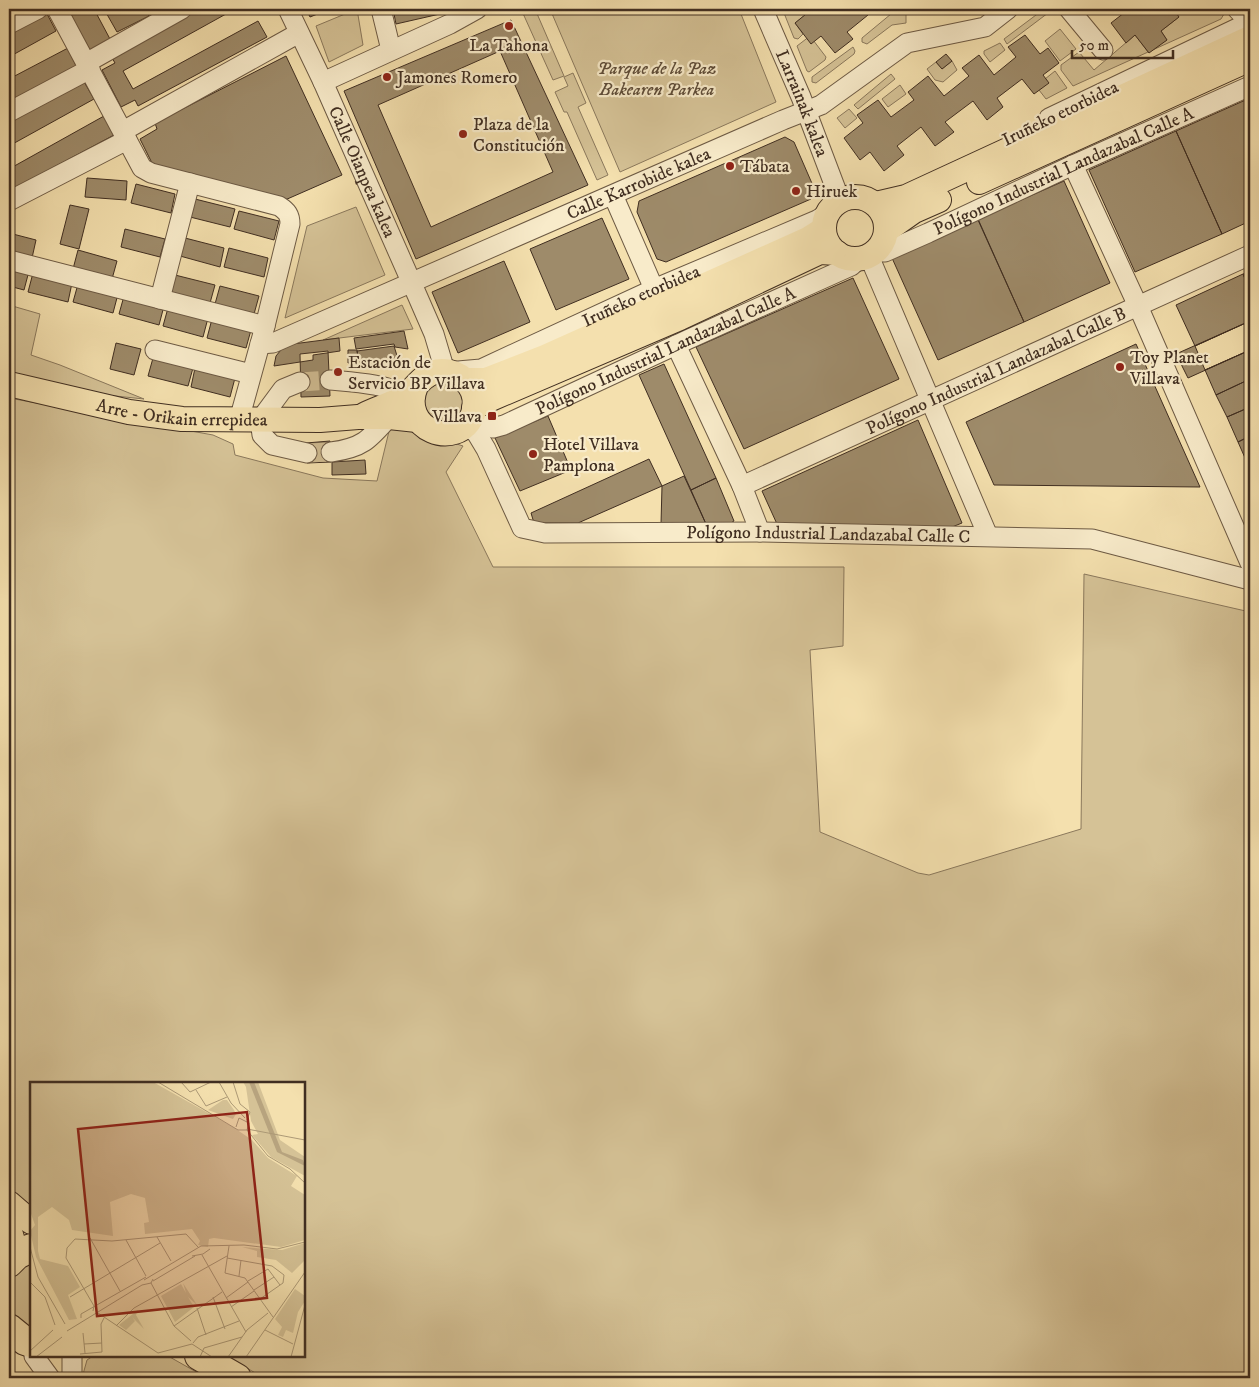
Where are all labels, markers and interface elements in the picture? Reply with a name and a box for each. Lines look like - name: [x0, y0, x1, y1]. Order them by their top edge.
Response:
- marker: La Tahona: [503, 20, 515, 32]
- scale bar: [1072, 28, 1173, 60]
- place label: La Tahona: [469, 35, 549, 57]
- text: 50 m: [1079, 36, 1109, 55]
- street label: Larrainak kalea: [770, 47, 833, 160]
- park label: Parque de la Paz Bakearen Parkea: [597, 58, 717, 101]
- place label: Jamones Romero: [395, 67, 518, 89]
- marker: Jamones Romero: [381, 71, 393, 83]
- street label: Iruñeko etorbidea: [999, 76, 1123, 152]
- street label: Polígono Industrial Landazabal Calle A: [930, 102, 1198, 241]
- street label: Calle Oianpea kalea: [323, 103, 400, 241]
- place label: Plaza de la Constitución: [473, 114, 565, 157]
- marker: Plaza de la Constitución: [457, 128, 469, 140]
- street label: Calle Karrobide kalea: [564, 143, 715, 225]
- place label: Tábata: [740, 156, 790, 178]
- marker: Tábata: [724, 160, 736, 172]
- place label: Hiruek: [806, 181, 858, 203]
- marker: Hiruek: [790, 185, 802, 197]
- street label: Iruñeko etorbidea: [579, 261, 704, 333]
- street label: Polígono Industrial Landazabal Calle A: [532, 282, 800, 421]
- street label: Polígono Industrial Landazabal Calle B: [863, 303, 1130, 440]
- place label: Toy Planet Villava: [1129, 347, 1209, 390]
- place label: Estación de Servicio BP Villava: [348, 352, 485, 395]
- marker: Toy Planet Villava: [1114, 361, 1126, 373]
- marker: Estación de Servicio BP Villava: [332, 366, 344, 378]
- street label: Arre - Orikain errepidea: [94, 395, 268, 432]
- place label: Villava: [431, 406, 482, 428]
- marker: Villava: [486, 410, 498, 422]
- place label: Hotel Villava Pamplona: [543, 434, 639, 477]
- marker: Hotel Villava Pamplona: [527, 448, 539, 460]
- street label: Polígono Industrial Landazabal Calle C: [686, 522, 970, 548]
- inset map: [30, 1082, 305, 1357]

